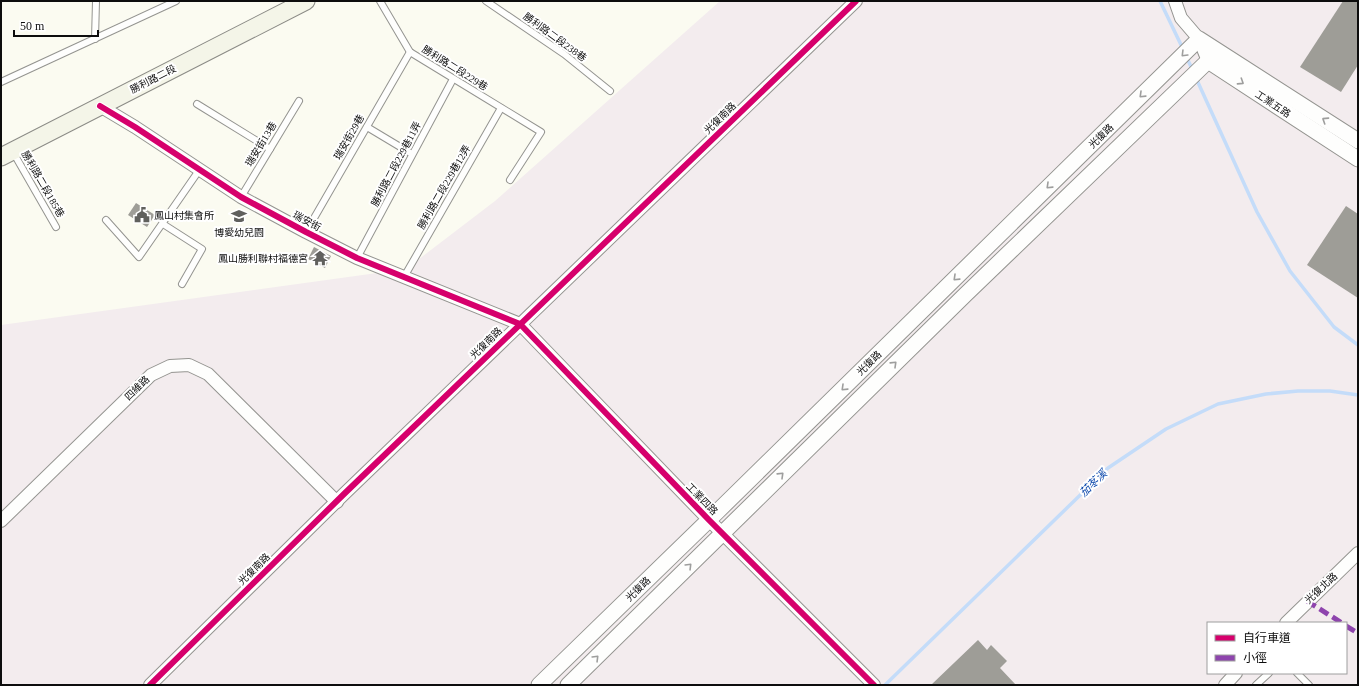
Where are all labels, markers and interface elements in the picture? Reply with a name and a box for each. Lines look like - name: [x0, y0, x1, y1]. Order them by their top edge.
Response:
- street label: 勝利路二段238巷: [521, 11, 589, 63]
- scale bar: [14, 12, 98, 38]
- text: 50 m: [20, 19, 45, 33]
- street label: 勝利路二段229巷: [420, 43, 490, 93]
- one-way arrow: [1181, 49, 1189, 57]
- street label: 勝利路二段: [128, 63, 178, 95]
- one-way arrow: [1236, 77, 1243, 84]
- street label: 工業五路: [1253, 88, 1293, 120]
- one-way arrow: [1139, 91, 1147, 98]
- street label: 光復南路: [702, 100, 738, 136]
- street label: 瑞安街29巷: [332, 113, 366, 161]
- one-way arrow: [1322, 117, 1329, 125]
- street label: 瑞安街13巷: [243, 120, 279, 168]
- street label: 勝利路二段229巷11弄: [369, 120, 423, 208]
- street label: 光復路: [1086, 122, 1116, 150]
- street label: 勝利路二段229巷12弄: [415, 143, 473, 231]
- street label: 勝利路二段185巷: [19, 149, 67, 219]
- one-way arrow: [1046, 182, 1054, 189]
- public building icon: 鳳山村集會所: [133, 206, 151, 224]
- school or university icon: 博愛幼兒園: [230, 207, 248, 225]
- street label: 瑞安街: [291, 209, 323, 233]
- place label: 鳳山村集會所: [154, 210, 214, 221]
- place label: 博愛幼兒園: [214, 227, 264, 238]
- temple icon: 鳳山勝利聯村福德宮: [311, 249, 329, 267]
- place label: 鳳山勝利聯村福德宮: [218, 253, 308, 264]
- one-way arrow: [953, 273, 961, 280]
- street label: 光復南路: [468, 325, 504, 361]
- street label: 光復路: [854, 349, 884, 377]
- one-way arrow: [889, 362, 897, 369]
- street label: 四維路: [122, 374, 152, 402]
- one-way arrow: [841, 383, 849, 391]
- water label: 茄苳溪: [1077, 466, 1110, 499]
- one-way arrow: [776, 472, 784, 480]
- street label: 工業四路: [684, 481, 720, 517]
- street label: 光復南路: [236, 551, 272, 587]
- one-way arrow: [684, 564, 692, 571]
- street label: 光復北路: [1303, 570, 1339, 606]
- street label: 光復路: [623, 575, 653, 603]
- legend: [1207, 622, 1347, 674]
- text: 自行車道: [1243, 631, 1291, 645]
- text: 小徑: [1243, 651, 1267, 665]
- one-way arrow: [591, 655, 599, 663]

